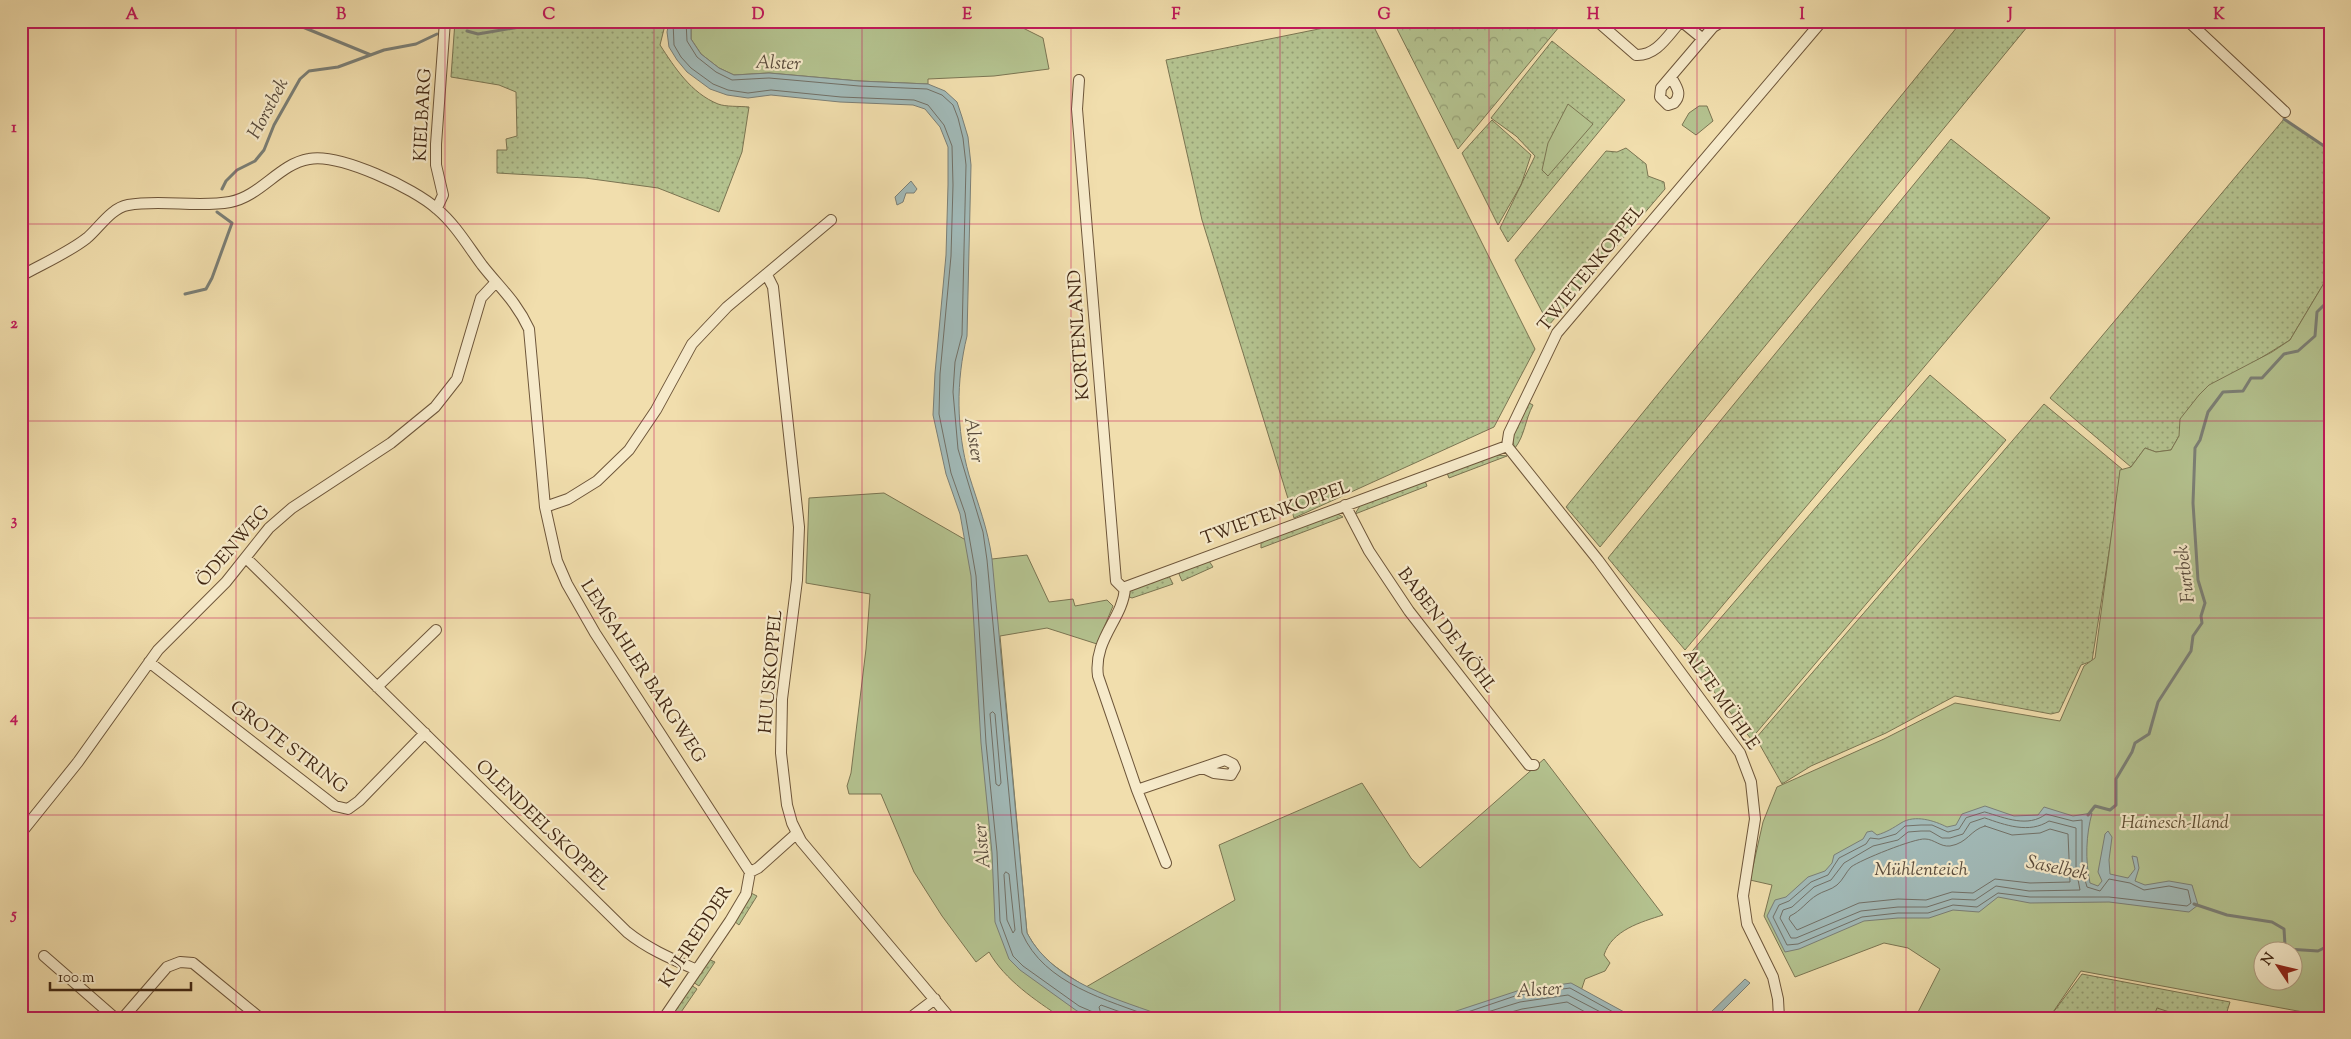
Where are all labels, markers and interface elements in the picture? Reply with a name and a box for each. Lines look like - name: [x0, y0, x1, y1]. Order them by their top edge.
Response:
- text: A: [126, 4, 139, 27]
- text: B: [336, 4, 346, 27]
- text: C: [543, 4, 556, 27]
- text: D: [752, 4, 765, 27]
- text: E: [962, 4, 972, 27]
- text: F: [1172, 4, 1181, 27]
- text: G: [1377, 4, 1391, 27]
- text: H: [1587, 4, 1600, 27]
- text: I: [1799, 4, 1805, 27]
- text: J: [2006, 4, 2013, 27]
- text: K: [2213, 4, 2225, 27]
- water label: Alster: [755, 50, 802, 78]
- street label: KIELBARG: [409, 68, 439, 162]
- water label: Horstbek: [242, 73, 296, 144]
- text: 1: [11, 117, 17, 140]
- street label: TWIETENKOPPEL: [1533, 200, 1652, 338]
- street label: KORTENLAND: [1062, 269, 1098, 401]
- text: 2: [10, 313, 18, 336]
- water label: Alster: [956, 415, 990, 465]
- street label: TWIETENKOPPEL: [1198, 475, 1354, 553]
- street label: ÖDENWEG: [191, 500, 277, 593]
- text: 3: [11, 510, 18, 533]
- water label: Furtbek: [2169, 543, 2203, 604]
- street label: BABEN DE MÖHL: [1390, 563, 1502, 699]
- street label: LEMSAHLER BARGWEG: [573, 575, 711, 769]
- street label: HUUSKOPPEL: [754, 609, 790, 735]
- street label: ALTE MÜHLE: [1675, 644, 1765, 756]
- street label: GROTE STRING: [224, 695, 352, 801]
- text: 4: [9, 707, 18, 730]
- street label: OLENDEELSKOPPEL: [469, 755, 615, 898]
- park label: Hainesch-Iland: [2121, 811, 2229, 837]
- water label: Alster: [968, 822, 998, 870]
- water label: Saselbek: [2024, 849, 2091, 889]
- water label: Mühlenteich: [1874, 857, 1969, 884]
- street label: KUHREDDER: [654, 881, 740, 993]
- text: 5: [9, 904, 17, 927]
- north arrow: [2254, 942, 2304, 992]
- text: N: [2258, 949, 2280, 970]
- scale bar: [50, 959, 191, 991]
- text: 100 m: [58, 968, 95, 989]
- water label: Alster: [1515, 976, 1563, 1006]

